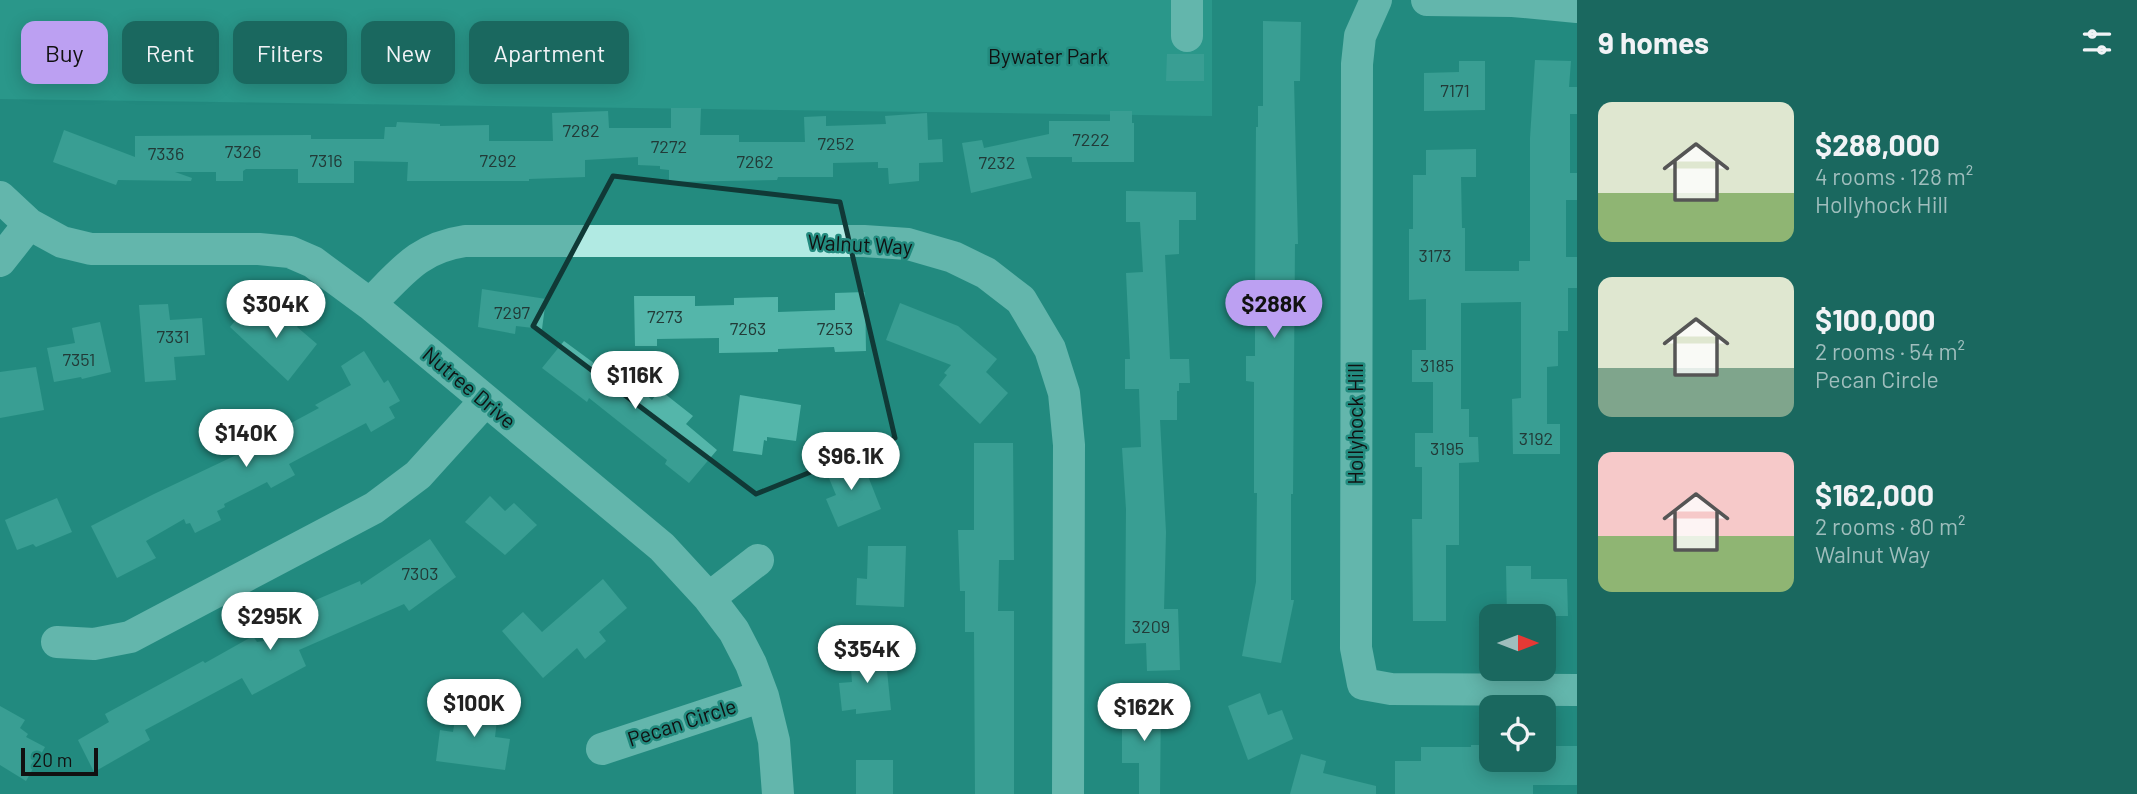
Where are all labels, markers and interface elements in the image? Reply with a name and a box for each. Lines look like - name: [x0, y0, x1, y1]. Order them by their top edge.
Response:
- chip: Buy: [21, 21, 108, 84]
- chip: Rent: [122, 21, 219, 84]
- chip: Filters: [233, 21, 347, 84]
- chip: New: [361, 21, 455, 84]
- chip: Apartment: [469, 21, 629, 84]
- icon: filters: [2078, 23, 2116, 61]
- text: 9 homes: [1598, 24, 1709, 60]
- park label: Bywater Park: [988, 43, 1108, 68]
- house number: 7171: [1440, 79, 1470, 101]
- house number: 7282: [562, 119, 600, 141]
- text: $288,000: [1815, 126, 1940, 162]
- house number: 7222: [1072, 128, 1110, 150]
- icon: home: [1654, 130, 1738, 214]
- house number: 7252: [817, 132, 855, 154]
- house number: 7272: [651, 135, 687, 157]
- house number: 7326: [225, 140, 261, 162]
- house number: 7336: [148, 142, 184, 164]
- house number: 7316: [309, 149, 343, 171]
- house number: 7292: [479, 149, 517, 171]
- house number: 7262: [736, 150, 774, 172]
- house number: 7232: [979, 151, 1015, 173]
- text: 4 rooms · 128 m²: [1815, 162, 1973, 190]
- text: Hollyhock Hill: [1815, 190, 1948, 218]
- street label: Walnut Way: [807, 228, 914, 259]
- house number: 3173: [1418, 244, 1452, 266]
- pin: $304K: [227, 280, 325, 340]
- pin: $288K: [1225, 280, 1323, 340]
- text: $304K: [243, 289, 310, 317]
- text: $288K: [1241, 289, 1307, 317]
- house number: 7297: [494, 301, 531, 323]
- text: $100,000: [1815, 301, 1935, 337]
- house number: 7273: [647, 305, 683, 327]
- icon: home: [1654, 305, 1738, 389]
- house number: 7263: [730, 317, 766, 339]
- house number: 7253: [817, 317, 853, 339]
- house number: 7331: [156, 325, 190, 347]
- text: 2 rooms · 54 m²: [1815, 337, 1965, 365]
- street label: Nutree Drive: [418, 341, 522, 433]
- house number: 7351: [63, 348, 95, 370]
- pin: $116K: [586, 352, 684, 411]
- house number: 3185: [1420, 354, 1454, 376]
- text: $116K: [607, 360, 663, 388]
- street label: Hollyhock Hill: [1342, 363, 1367, 485]
- text: Pecan Circle: [1815, 365, 1939, 393]
- pin: $140K: [197, 410, 295, 469]
- text: $140K: [215, 418, 277, 446]
- house number: 3192: [1519, 427, 1553, 449]
- pin: $96.1K: [794, 433, 908, 492]
- house number: 3195: [1430, 437, 1464, 459]
- text: $96.1K: [818, 441, 884, 469]
- text: $162,000: [1815, 476, 1934, 512]
- icon: home: [1654, 480, 1738, 564]
- text: 2 rooms · 80 m²: [1815, 512, 1965, 540]
- text: Walnut Way: [1815, 540, 1930, 568]
- house number: 7303: [401, 562, 439, 584]
- pin: $295K: [221, 592, 319, 652]
- text: $295K: [237, 601, 303, 629]
- north arrow: [1479, 604, 1556, 681]
- map controls: [1479, 604, 1556, 772]
- house number: 3209: [1132, 615, 1170, 637]
- pin: $354K: [818, 626, 916, 685]
- text: $354K: [834, 634, 900, 662]
- pin: $100K: [425, 680, 523, 739]
- pin: $162K: [1095, 684, 1193, 743]
- text: $100K: [443, 688, 505, 716]
- street label: Pecan Circle: [624, 692, 739, 751]
- text: $162K: [1114, 692, 1174, 720]
- button: locate: [1479, 695, 1556, 772]
- scale bar: [21, 745, 98, 777]
- text: 20 m: [32, 748, 72, 771]

